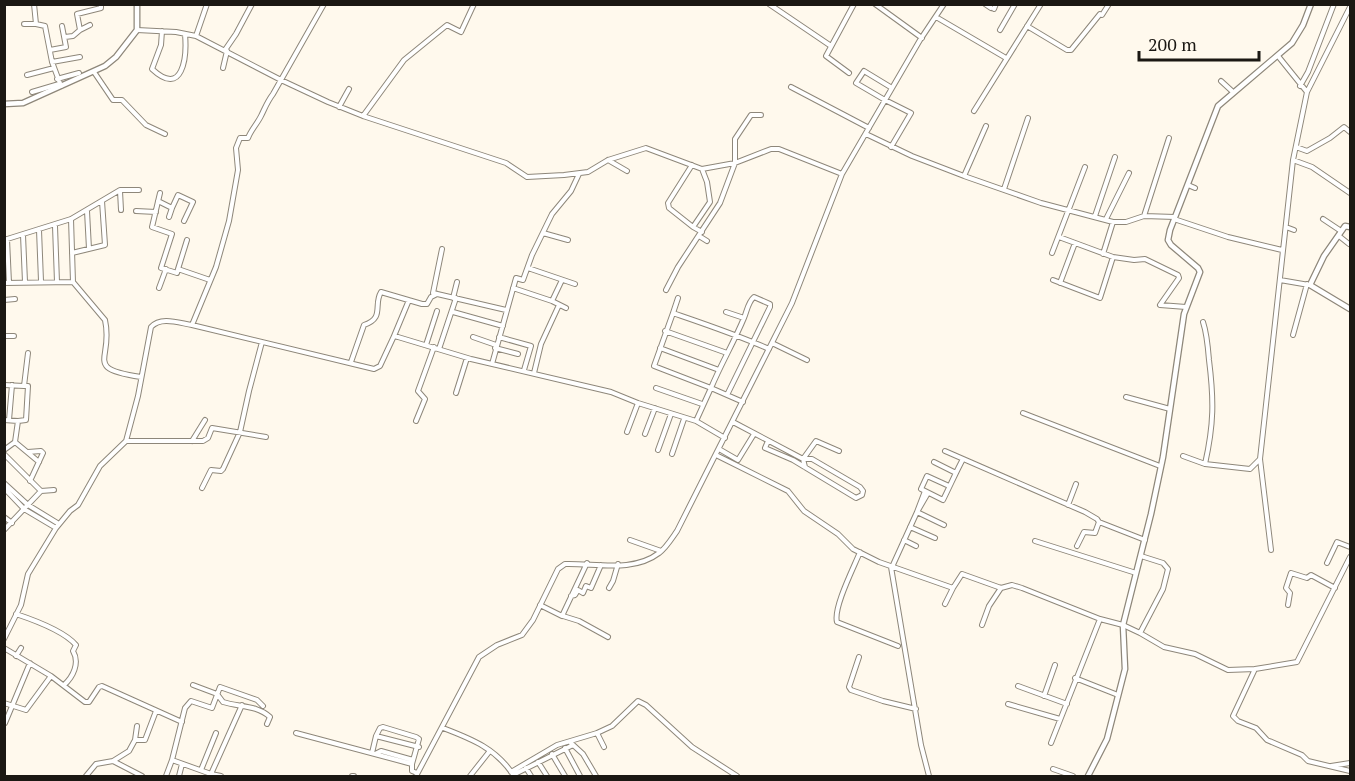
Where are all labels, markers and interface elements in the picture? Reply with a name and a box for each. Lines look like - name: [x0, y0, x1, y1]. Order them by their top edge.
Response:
- scale bar: [1139, 24, 1259, 62]
- text: 200 m: [1148, 32, 1197, 56]

